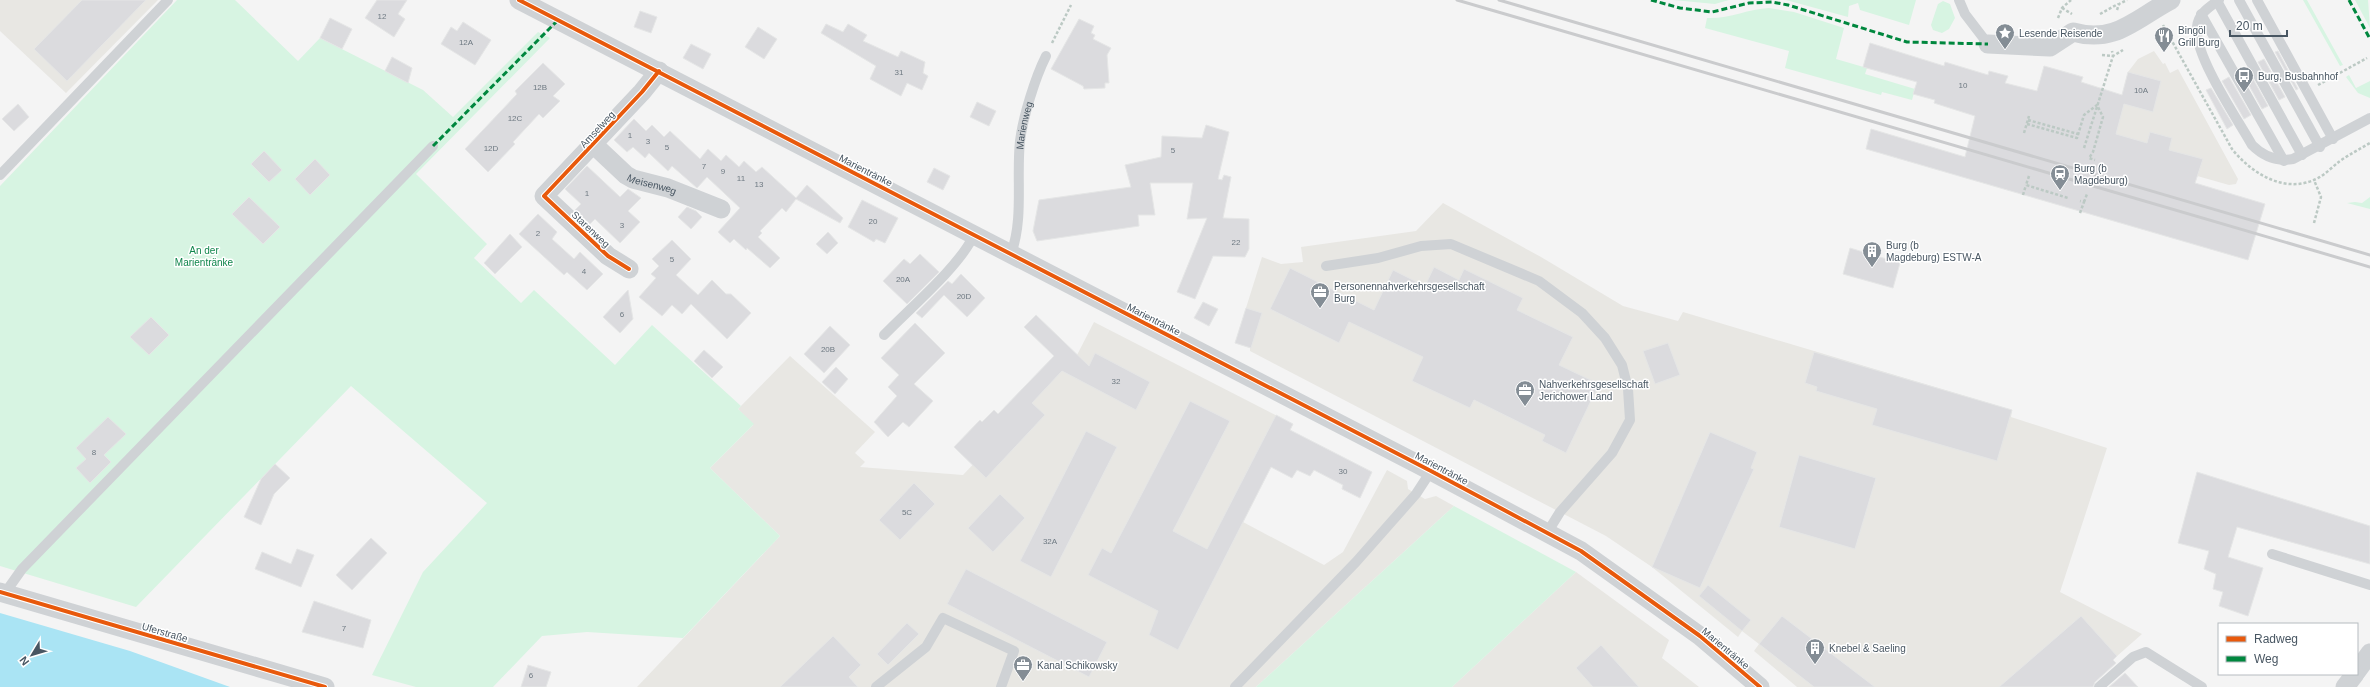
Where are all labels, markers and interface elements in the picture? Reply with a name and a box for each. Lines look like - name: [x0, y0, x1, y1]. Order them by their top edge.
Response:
- house number: 12: [378, 12, 387, 21]
- scale bar: [2230, 12, 2287, 38]
- text: 20 m: [2236, 19, 2263, 33]
- place icon: Lesende Reisende: [1994, 22, 2016, 50]
- restaurant icon: Bingöl Grill Burg: [2153, 25, 2175, 53]
- place label: Bingöl Grill Burg: [2178, 25, 2220, 48]
- place label: Lesende Reisende: [2019, 28, 2103, 39]
- house number: 12A: [459, 38, 474, 47]
- bus stop icon: Burg, Busbahnhof: [2233, 65, 2255, 93]
- house number: 31: [895, 68, 904, 77]
- place label: Burg, Busbahnhof: [2258, 71, 2338, 82]
- house number: 10: [1959, 81, 1968, 90]
- house number: 12B: [533, 83, 547, 92]
- house number: 10A: [2134, 86, 2149, 95]
- street label: Marienweg: [1014, 100, 1035, 150]
- street label: Amselweg: [578, 109, 617, 150]
- house number: 12C: [508, 114, 523, 123]
- house number: 1: [628, 131, 633, 140]
- house number: 3: [646, 137, 651, 146]
- house number: 5: [665, 143, 670, 152]
- house number: 12D: [484, 144, 499, 153]
- house number: 5: [1171, 146, 1176, 155]
- street label: Marientränke: [837, 152, 895, 189]
- house number: 7: [702, 162, 707, 171]
- station icon: Burg (b Magdeburg): [2049, 163, 2071, 191]
- place label: Burg (b Magdeburg): [2074, 163, 2128, 186]
- house number: 9: [721, 167, 726, 176]
- street label: Meisenweg: [625, 172, 678, 197]
- house number: 11: [737, 174, 746, 183]
- house number: 13: [755, 180, 764, 189]
- house number: 1: [585, 189, 590, 198]
- street label: Starenweg: [569, 209, 612, 250]
- house number: 20: [869, 217, 878, 226]
- house number: 3: [620, 221, 625, 230]
- house number: 2: [536, 229, 541, 238]
- house number: 22: [1232, 238, 1241, 247]
- building icon: Burg (b Magdeburg) ESTW-A: [1861, 240, 1883, 268]
- place label: Burg (b Magdeburg) ESTW-A: [1886, 240, 1982, 263]
- park label: An der Marientränke: [175, 245, 234, 268]
- house number: 5: [670, 255, 675, 264]
- house number: 4: [582, 267, 587, 276]
- house number: 20A: [896, 275, 911, 284]
- office icon: Personennahverkehrsgesellschaft Burg: [1309, 281, 1331, 309]
- place label: Personennahverkehrsgesellschaft Burg: [1334, 281, 1485, 304]
- house number: 20D: [957, 292, 972, 301]
- street label: Marientränke: [1125, 301, 1183, 338]
- house number: 6: [620, 310, 625, 319]
- house number: 20B: [821, 345, 835, 354]
- house number: 32: [1112, 377, 1121, 386]
- office icon: Nahverkehrsgesellschaft Jerichower Land: [1514, 379, 1536, 407]
- place label: Nahverkehrsgesellschaft Jerichower Land: [1539, 379, 1649, 402]
- house number: 8: [92, 448, 97, 457]
- street label: Marientränke: [1413, 450, 1470, 487]
- house number: 30: [1339, 467, 1348, 476]
- house number: 5C: [902, 508, 912, 517]
- house number: 32A: [1043, 537, 1058, 546]
- street label: Uferstraße: [141, 621, 189, 644]
- legend: [2218, 623, 2358, 675]
- house number: 7: [342, 624, 347, 633]
- street label: Marientränke: [1700, 625, 1752, 672]
- text: Radweg: [2254, 632, 2298, 646]
- north arrow: [12, 635, 52, 675]
- building icon: Knebel & Saeling: [1804, 637, 1826, 665]
- place label: Knebel & Saeling: [1829, 643, 1906, 654]
- text: Weg: [2254, 652, 2278, 666]
- text: N: [17, 654, 31, 668]
- office icon: Kanal Schikowsky: [1012, 654, 1034, 682]
- place label: Kanal Schikowsky: [1037, 660, 1118, 671]
- house number: 6: [529, 671, 534, 680]

